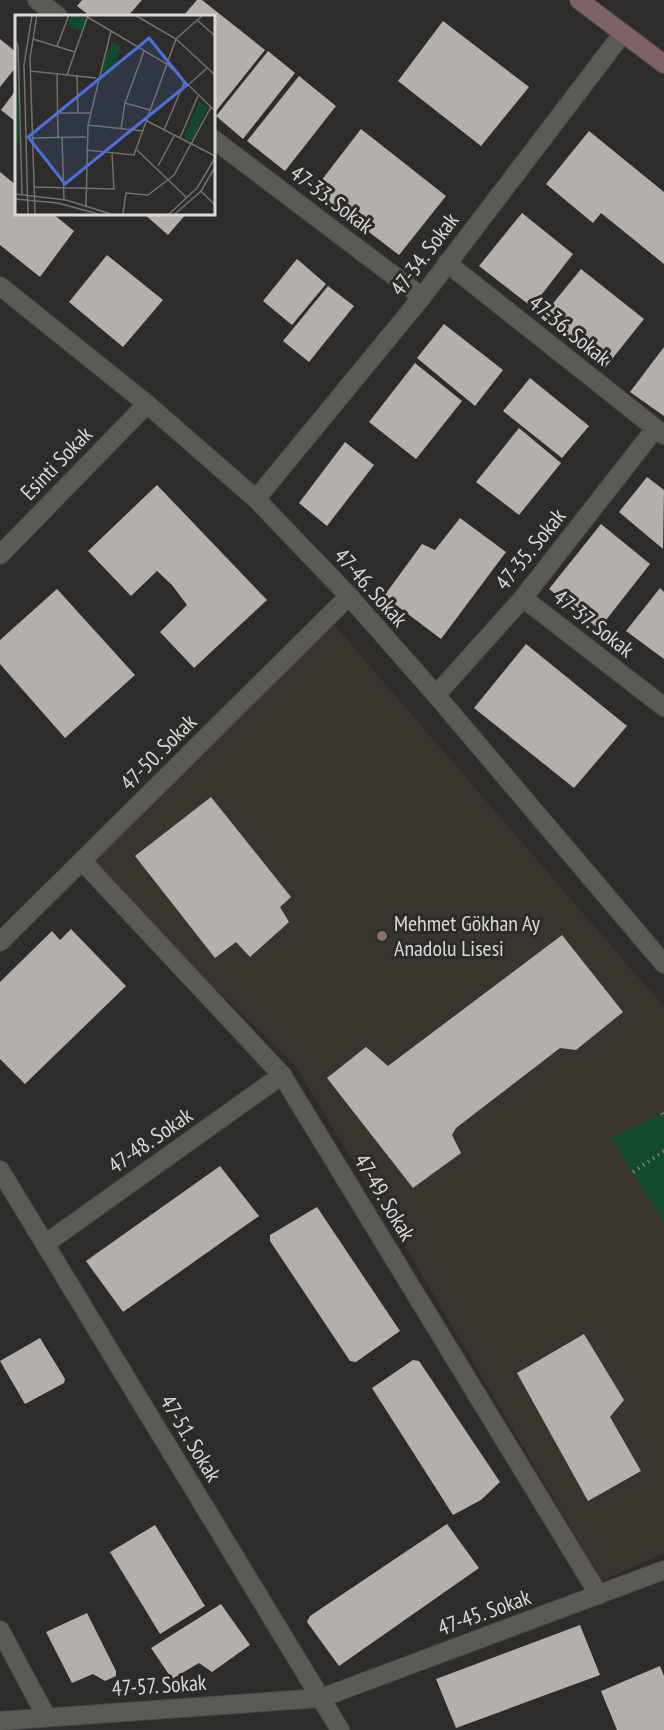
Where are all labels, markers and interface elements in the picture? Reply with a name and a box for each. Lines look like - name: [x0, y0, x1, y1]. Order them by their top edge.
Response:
- inset map: [15, 15, 214, 214]
- street label: 47-33. Sokak: [285, 159, 379, 240]
- street label: 47-34. Sokak: [384, 207, 465, 301]
- street label: 47-36. Sokak: [524, 289, 617, 372]
- street label: Esinti Sokak: [14, 420, 98, 506]
- street label: 47-35. Sokak: [489, 502, 572, 595]
- street label: 47-46. Sokak: [328, 542, 414, 633]
- street label: 47-37. Sokak: [548, 583, 640, 664]
- street label: 47-50. Sokak: [114, 708, 202, 796]
- place label: Mehmet Gökhan Ay Anadolu Lisesi: [394, 909, 541, 962]
- marker: Mehmet Gökhan Ay Anadolu Lisesi: [375, 929, 389, 943]
- street label: 47-48. Sokak: [102, 1101, 198, 1179]
- street label: 47-49. Sokak: [348, 1148, 422, 1246]
- street label: 47-51. Sokak: [154, 1389, 228, 1487]
- street label: 47-45. Sokak: [434, 1582, 535, 1642]
- street label: 47-57. Sokak: [111, 1668, 208, 1702]

